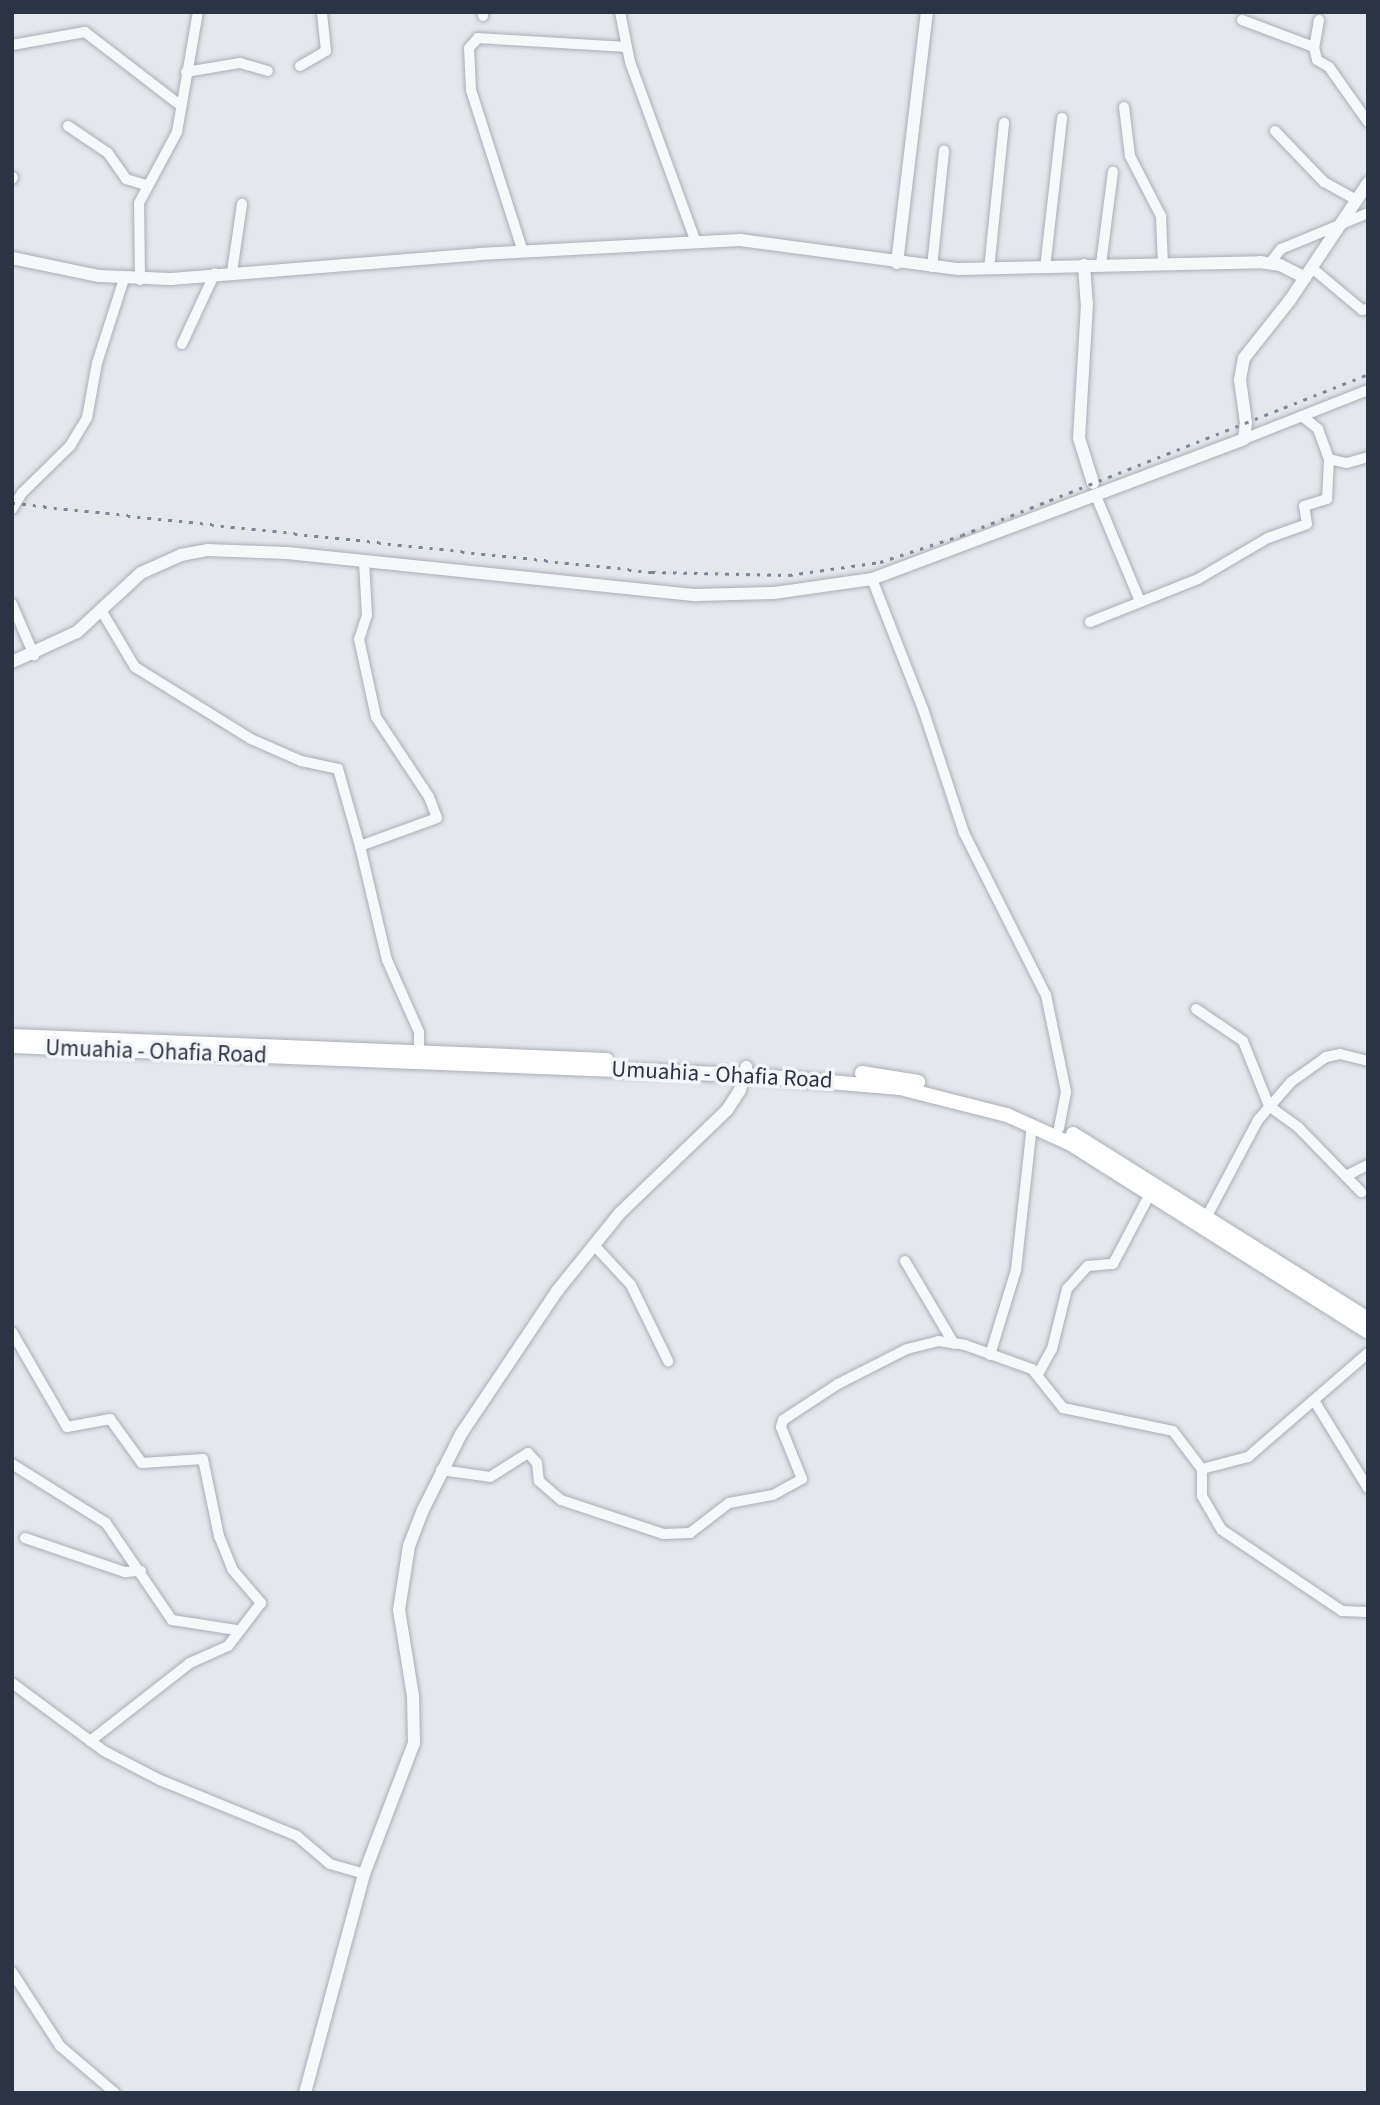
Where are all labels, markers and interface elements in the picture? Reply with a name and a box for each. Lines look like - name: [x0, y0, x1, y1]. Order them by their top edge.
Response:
- street label: Umuahia - Ohafia Road: [45, 1034, 267, 1070]
- street label: Umuahia - Ohafia Road: [611, 1055, 833, 1095]

